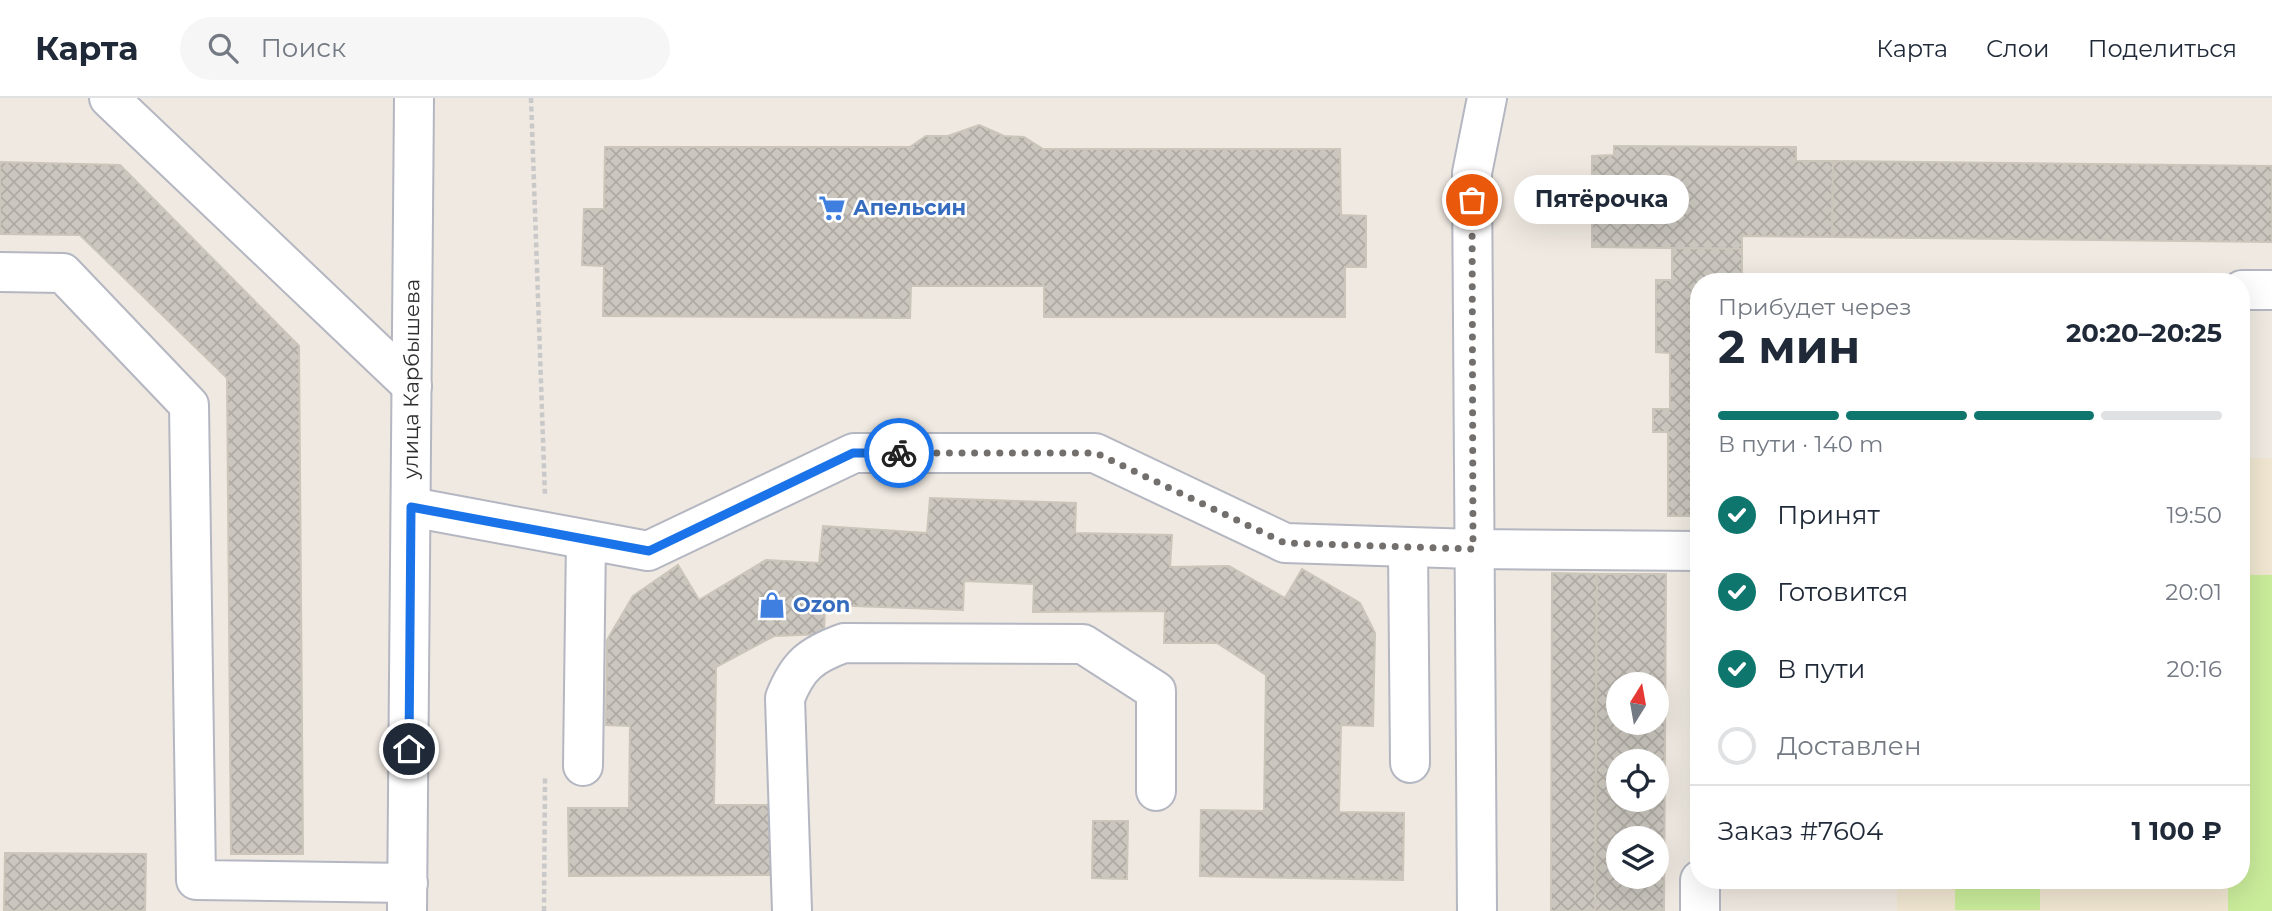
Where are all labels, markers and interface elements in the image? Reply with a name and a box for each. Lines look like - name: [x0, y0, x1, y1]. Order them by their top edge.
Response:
- search box: [180, 17, 670, 80]
- text: Карта: [35, 28, 138, 68]
- icon: search: [204, 29, 242, 67]
- text: Поиск: [260, 32, 346, 64]
- text: Карта: [1876, 34, 1948, 63]
- text: Слои: [1986, 34, 2050, 63]
- text: Поделиться: [2088, 34, 2237, 63]
- pin: [1442, 170, 1502, 230]
- callout: Пятёрочка: [1514, 176, 1689, 224]
- icon: bag: [1453, 181, 1491, 219]
- text: Пятёрочка: [1535, 185, 1668, 213]
- supermarket icon: Апельсин: [817, 193, 847, 223]
- place label: Апельсин: [853, 195, 966, 220]
- street label: улица Карбышева: [398, 279, 424, 480]
- text: Прибудет через: [1718, 293, 1912, 321]
- text: 20:20–20:25: [2066, 317, 2222, 349]
- text: 2 мин: [1718, 318, 1860, 375]
- courier: [864, 418, 934, 488]
- text: В пути · 140 m: [1718, 430, 1883, 458]
- icon: bike: [880, 434, 918, 472]
- icon: check: [1718, 496, 1756, 534]
- text: Принят: [1777, 499, 1880, 531]
- text: 19:50: [2167, 501, 2222, 529]
- icon: check: [1718, 573, 1756, 611]
- text: Готовится: [1777, 576, 1908, 608]
- text: 20:01: [2165, 578, 2222, 606]
- shop icon: Ozon: [757, 590, 787, 620]
- place label: Ozon: [793, 592, 850, 617]
- icon: check: [1718, 650, 1756, 688]
- text: В пути: [1777, 653, 1866, 685]
- text: 20:16: [2167, 655, 2222, 683]
- north arrow: [1606, 672, 1670, 735]
- map controls: [1606, 672, 1669, 889]
- pin: [379, 719, 439, 779]
- icon: home: [390, 730, 428, 768]
- text: Доставлен: [1777, 730, 1922, 762]
- button: locate: [1606, 749, 1669, 812]
- text: Заказ #7604: [1718, 815, 1883, 847]
- text: 1 100 ₽: [2131, 815, 2222, 847]
- button: layers: [1606, 826, 1669, 889]

